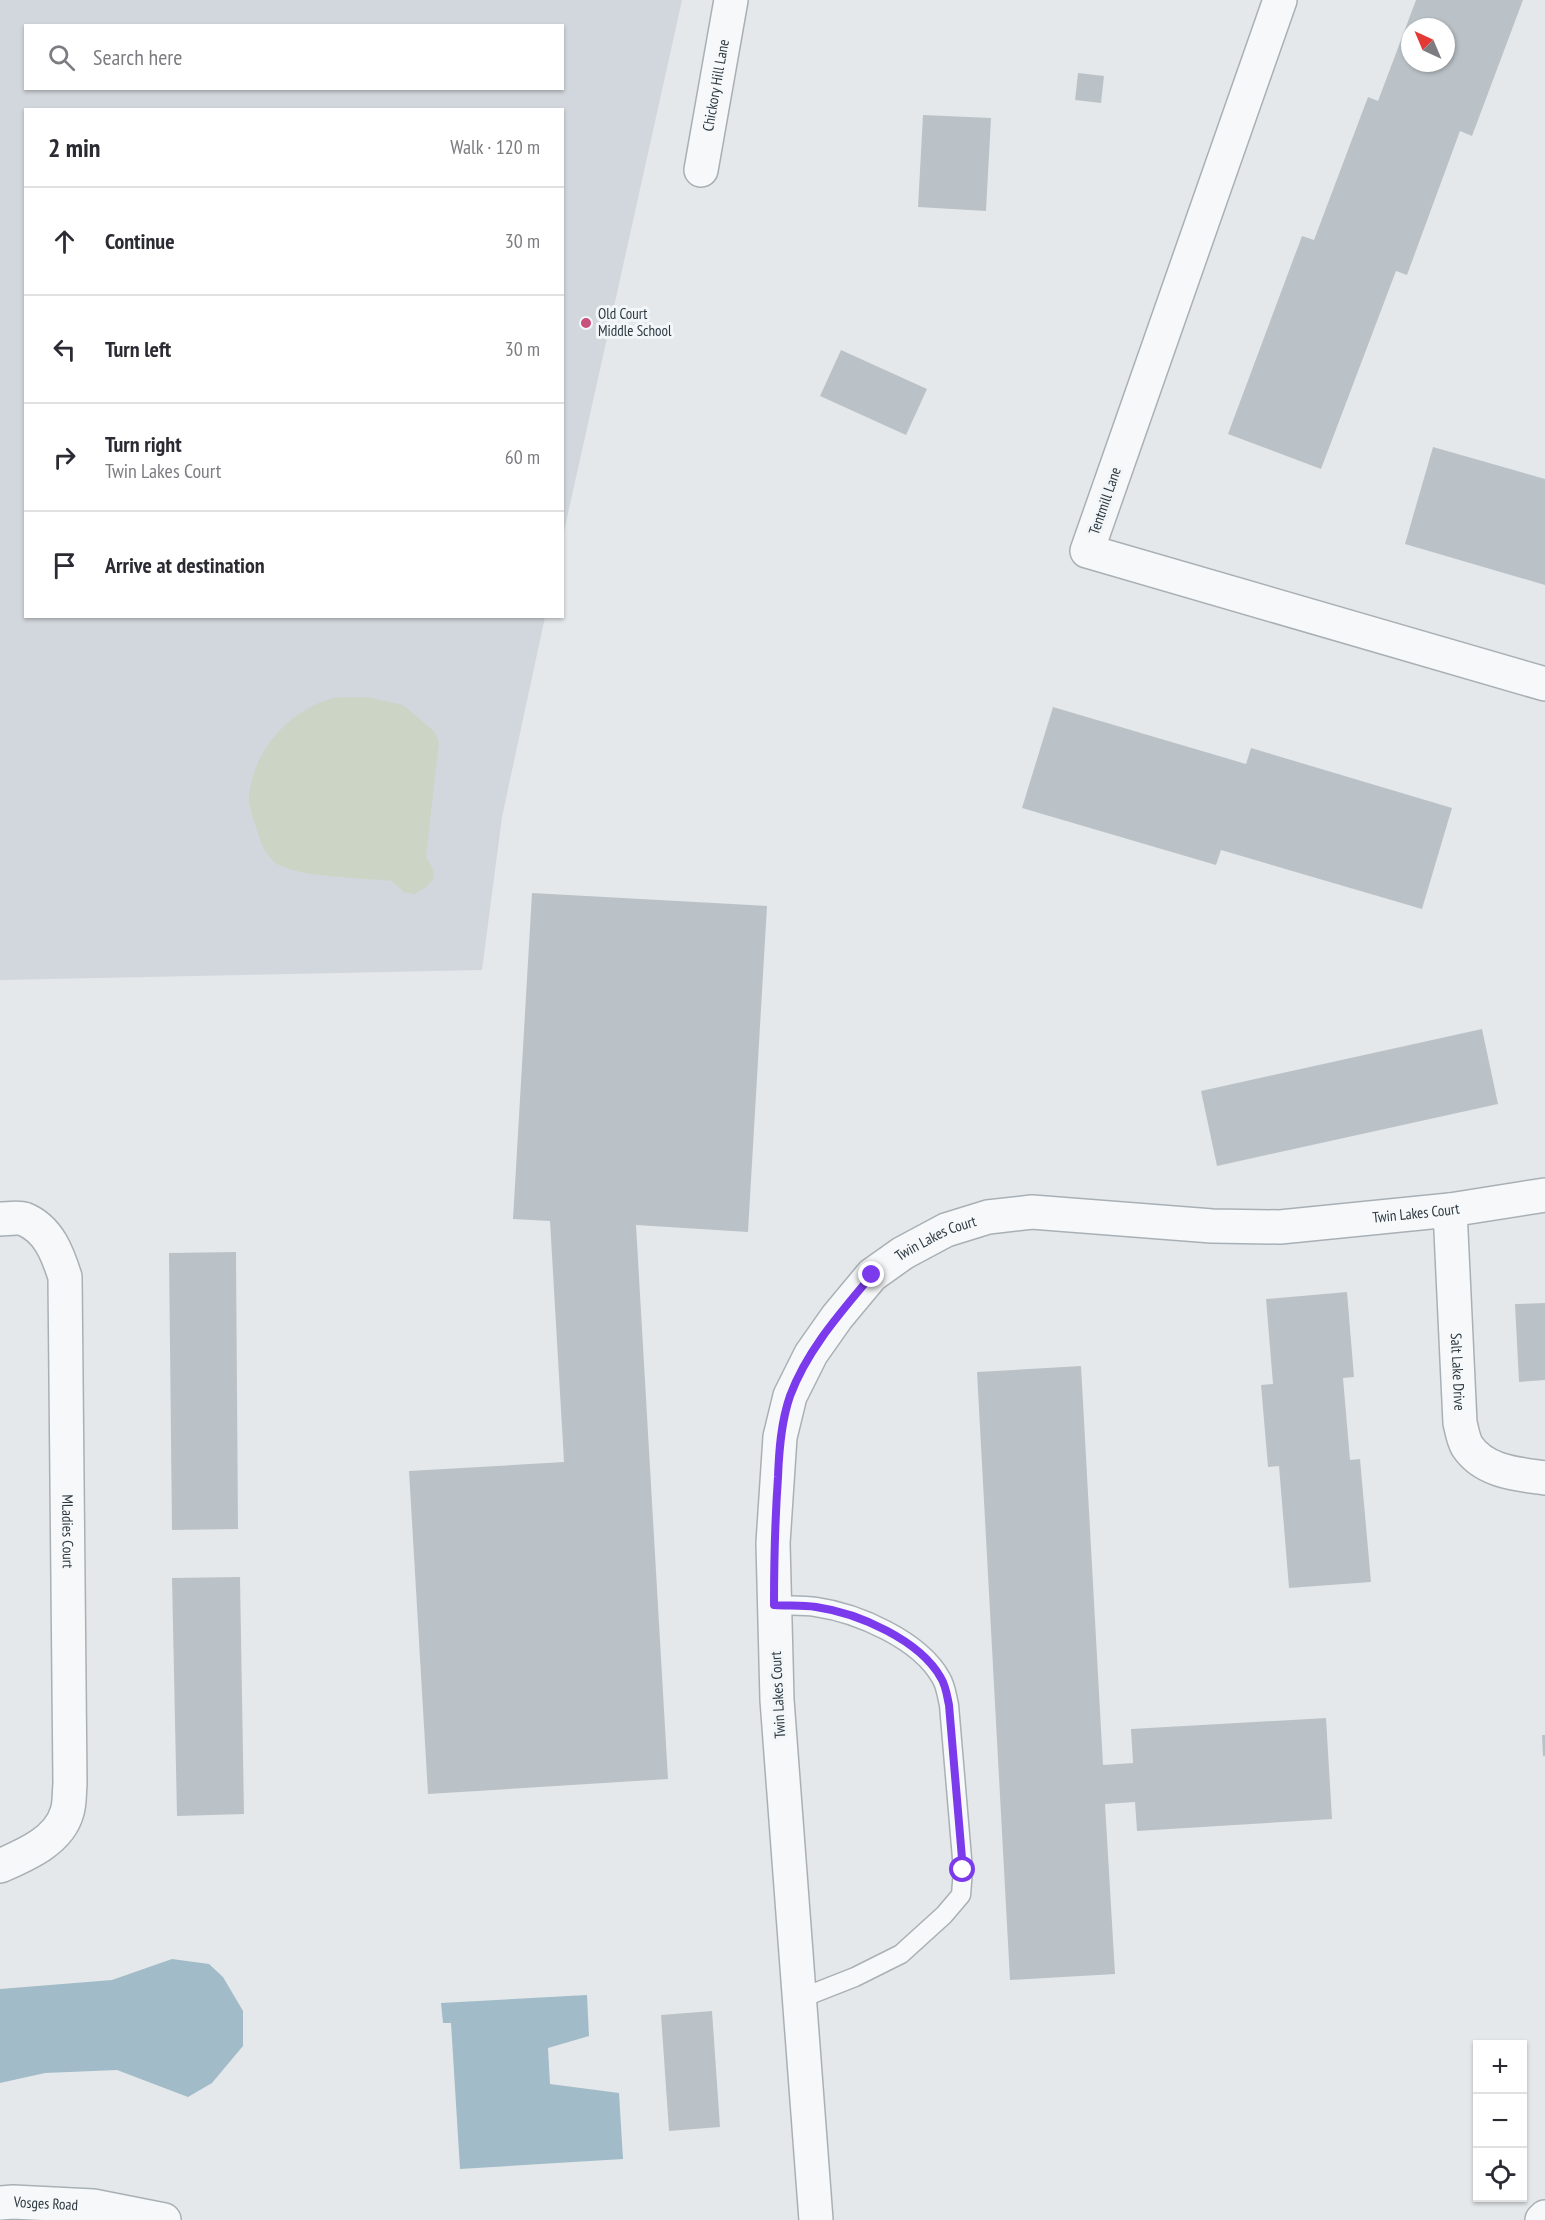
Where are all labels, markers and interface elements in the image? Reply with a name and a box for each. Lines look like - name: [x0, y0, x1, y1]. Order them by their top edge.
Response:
- north arrow: [1401, 18, 1455, 72]
- search box: [24, 24, 564, 90]
- street label: Chickory Hill Lane: [698, 38, 733, 133]
- icon: search: [45, 41, 78, 74]
- text: Search here: [93, 43, 182, 71]
- text: 2 min: [48, 131, 101, 164]
- text: Walk · 120 m: [450, 134, 540, 160]
- icon: ahead: [48, 225, 81, 258]
- text: Continue: [105, 227, 175, 255]
- text: 30 m: [505, 228, 540, 254]
- place label: Old Court Middle School: [598, 304, 672, 340]
- marker: Old Court Middle School: [579, 316, 593, 330]
- icon: left: [48, 333, 81, 366]
- text: Turn left: [105, 335, 171, 363]
- text: 30 m: [505, 336, 540, 362]
- text: Turn right: [105, 430, 182, 458]
- icon: right: [48, 441, 81, 474]
- text: 60 m: [505, 444, 540, 470]
- text: Twin Lakes Court: [105, 458, 221, 484]
- street label: Tentmill Lane: [1084, 465, 1125, 537]
- icon: arrive: [48, 549, 81, 582]
- text: Arrive at destination: [105, 551, 265, 579]
- street label: Twin Lakes Court: [1372, 1199, 1461, 1227]
- street label: Twin Lakes Court: [891, 1211, 978, 1265]
- route end: [858, 1261, 884, 1287]
- street label: Salt Lake Drive: [1447, 1333, 1469, 1411]
- street label: MLadies Court: [58, 1494, 78, 1568]
- street label: Twin Lakes Court: [766, 1651, 789, 1739]
- route start: [949, 1856, 975, 1882]
- map controls: [1473, 2040, 1527, 2202]
- button: +: [1473, 2040, 1527, 2094]
- button: −: [1473, 2094, 1527, 2148]
- button: locate: [1473, 2148, 1527, 2202]
- street label: Vosges Road: [12, 2192, 79, 2214]

